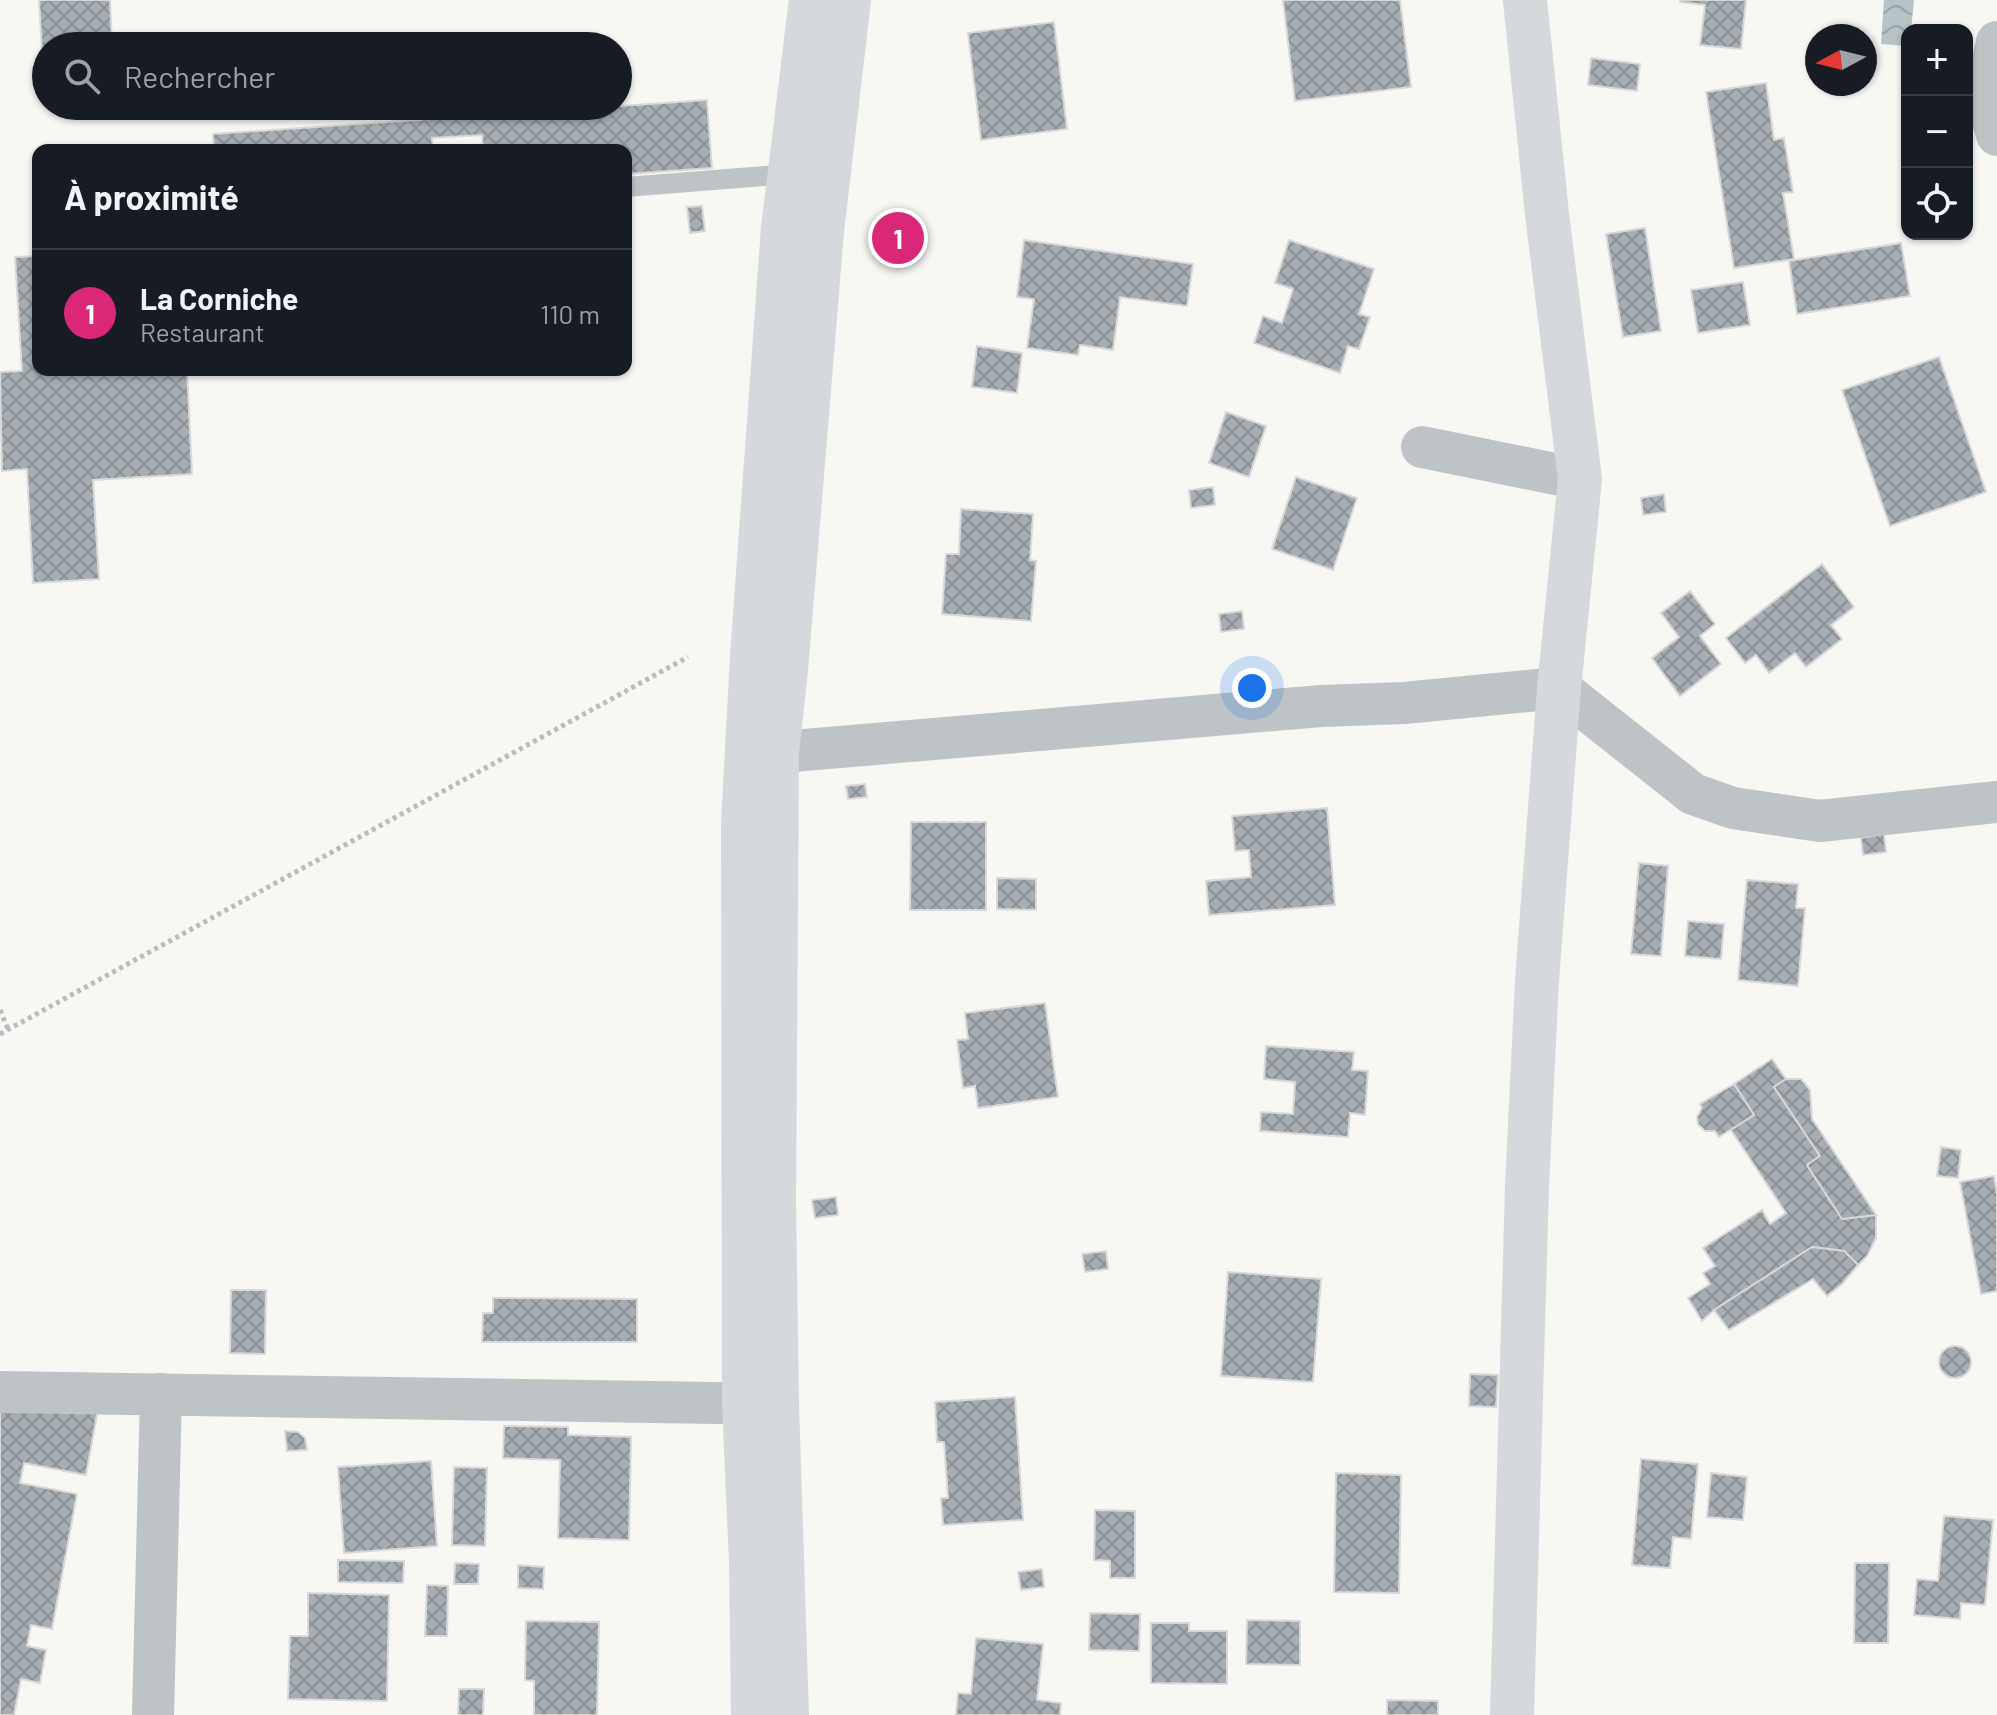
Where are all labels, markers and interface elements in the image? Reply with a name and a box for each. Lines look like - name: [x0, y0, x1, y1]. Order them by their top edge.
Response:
- north arrow: [1805, 24, 1877, 96]
- map controls: [1901, 24, 1973, 240]
- button: +: [1901, 24, 1973, 96]
- search box: [32, 32, 632, 120]
- icon: search: [60, 54, 104, 98]
- text: Rechercher: [124, 58, 275, 94]
- button: −: [1901, 96, 1973, 168]
- button: locate: [1901, 168, 1973, 240]
- text: À proximité: [64, 176, 239, 217]
- pin: 1: [872, 208, 924, 268]
- text: La Corniche: [140, 280, 298, 316]
- text: 1: [85, 298, 95, 329]
- text: 110 m: [540, 298, 600, 329]
- text: Restaurant: [140, 316, 265, 347]
- your location: [1232, 668, 1272, 708]

